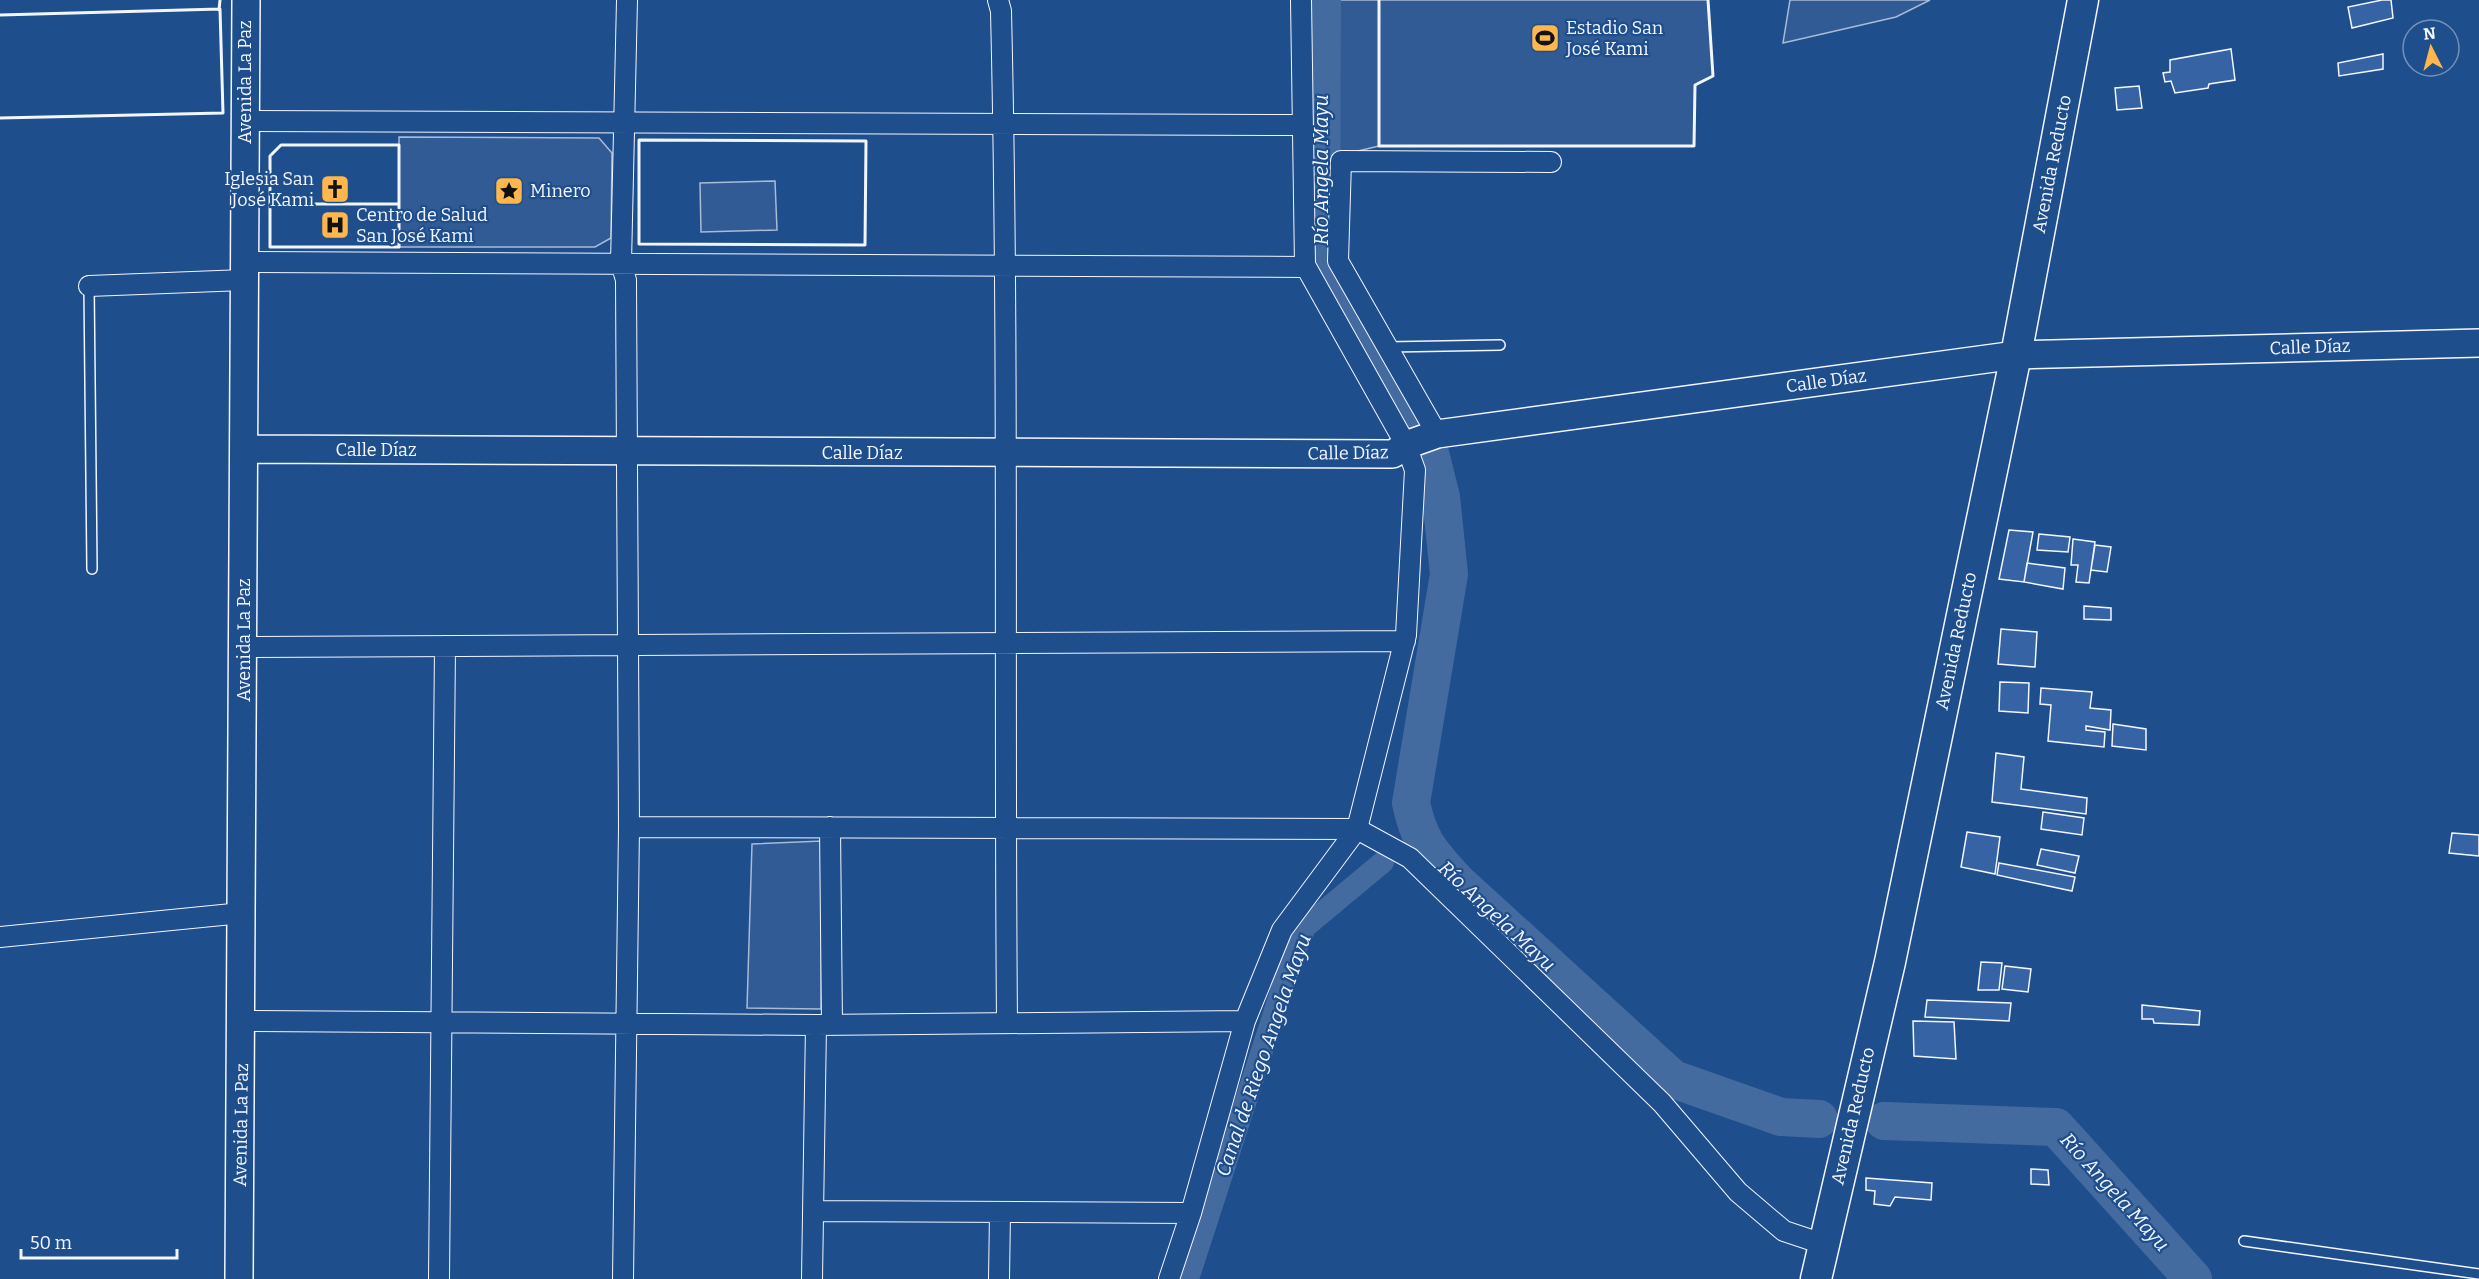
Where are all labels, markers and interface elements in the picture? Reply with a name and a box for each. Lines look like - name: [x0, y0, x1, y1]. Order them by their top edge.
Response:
- place label: Estadio San José Kami: [1565, 17, 1664, 60]
- north arrow: [2401, 18, 2461, 78]
- street label: Avenida La Paz: [234, 20, 256, 144]
- sports icon: Estadio San José Kami: [1529, 22, 1561, 54]
- text: N: [2422, 23, 2437, 44]
- street label: Avenida Reducto: [2028, 93, 2076, 235]
- water label: Río Angela Mayu: [1309, 94, 1333, 246]
- place label: Iglesia San José Kami: [224, 168, 315, 211]
- church icon: Iglesia San José Kami: [319, 173, 351, 205]
- place icon: Minero: [493, 175, 525, 207]
- place label: Minero: [530, 180, 591, 202]
- place label: Centro de Salud San José Kami: [356, 204, 488, 247]
- hospital icon: Centro de Salud San José Kami: [319, 209, 351, 241]
- street label: Calle Díaz: [2269, 335, 2351, 359]
- street label: Calle Díaz: [1784, 364, 1868, 398]
- street label: Calle Díaz: [335, 439, 417, 461]
- street label: Calle Díaz: [1307, 441, 1389, 465]
- street label: Calle Díaz: [821, 442, 903, 464]
- street label: Avenida Reducto: [1931, 570, 1981, 712]
- street label: Avenida La Paz: [233, 578, 255, 702]
- water label: Río Angela Mayu: [1434, 856, 1560, 976]
- water label: Canal de Riego Angela Mayu: [1210, 931, 1316, 1179]
- street label: Avenida Reducto: [1827, 1045, 1879, 1187]
- street label: Avenida La Paz: [229, 1063, 253, 1187]
- water label: Río Angela Mayu: [2056, 1128, 2174, 1256]
- scale bar: [21, 1222, 177, 1260]
- text: 50 m: [30, 1232, 72, 1254]

